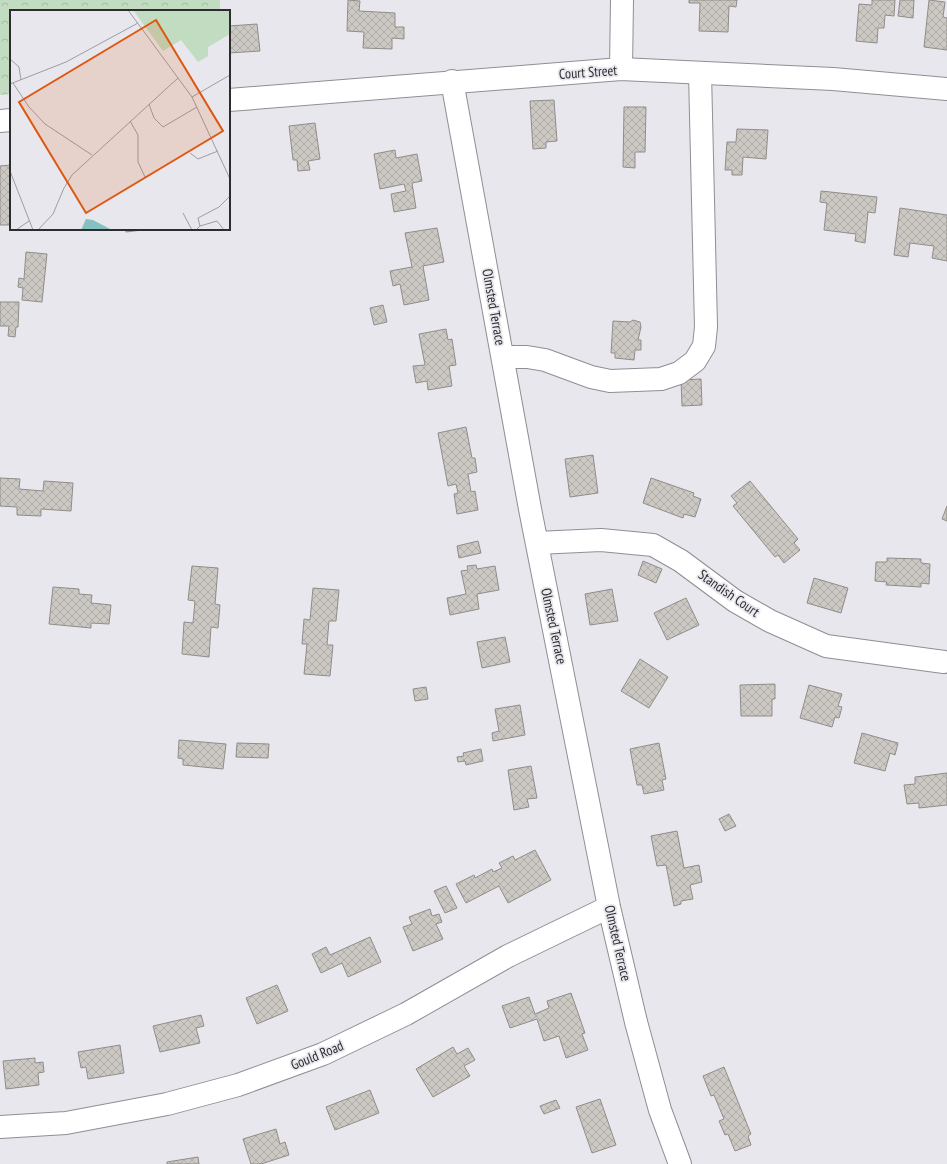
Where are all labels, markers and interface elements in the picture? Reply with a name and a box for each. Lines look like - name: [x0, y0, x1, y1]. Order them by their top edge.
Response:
- inset map: [10, 10, 230, 230]
- street label: Court Street: [558, 61, 618, 83]
- street label: Olmsted Terrace: [478, 267, 510, 347]
- street label: Standish Court: [695, 565, 763, 621]
- street label: Olmsted Terrace: [537, 586, 571, 666]
- street label: Olmsted Terrace: [601, 903, 636, 983]
- street label: Gould Road: [288, 1036, 346, 1074]

